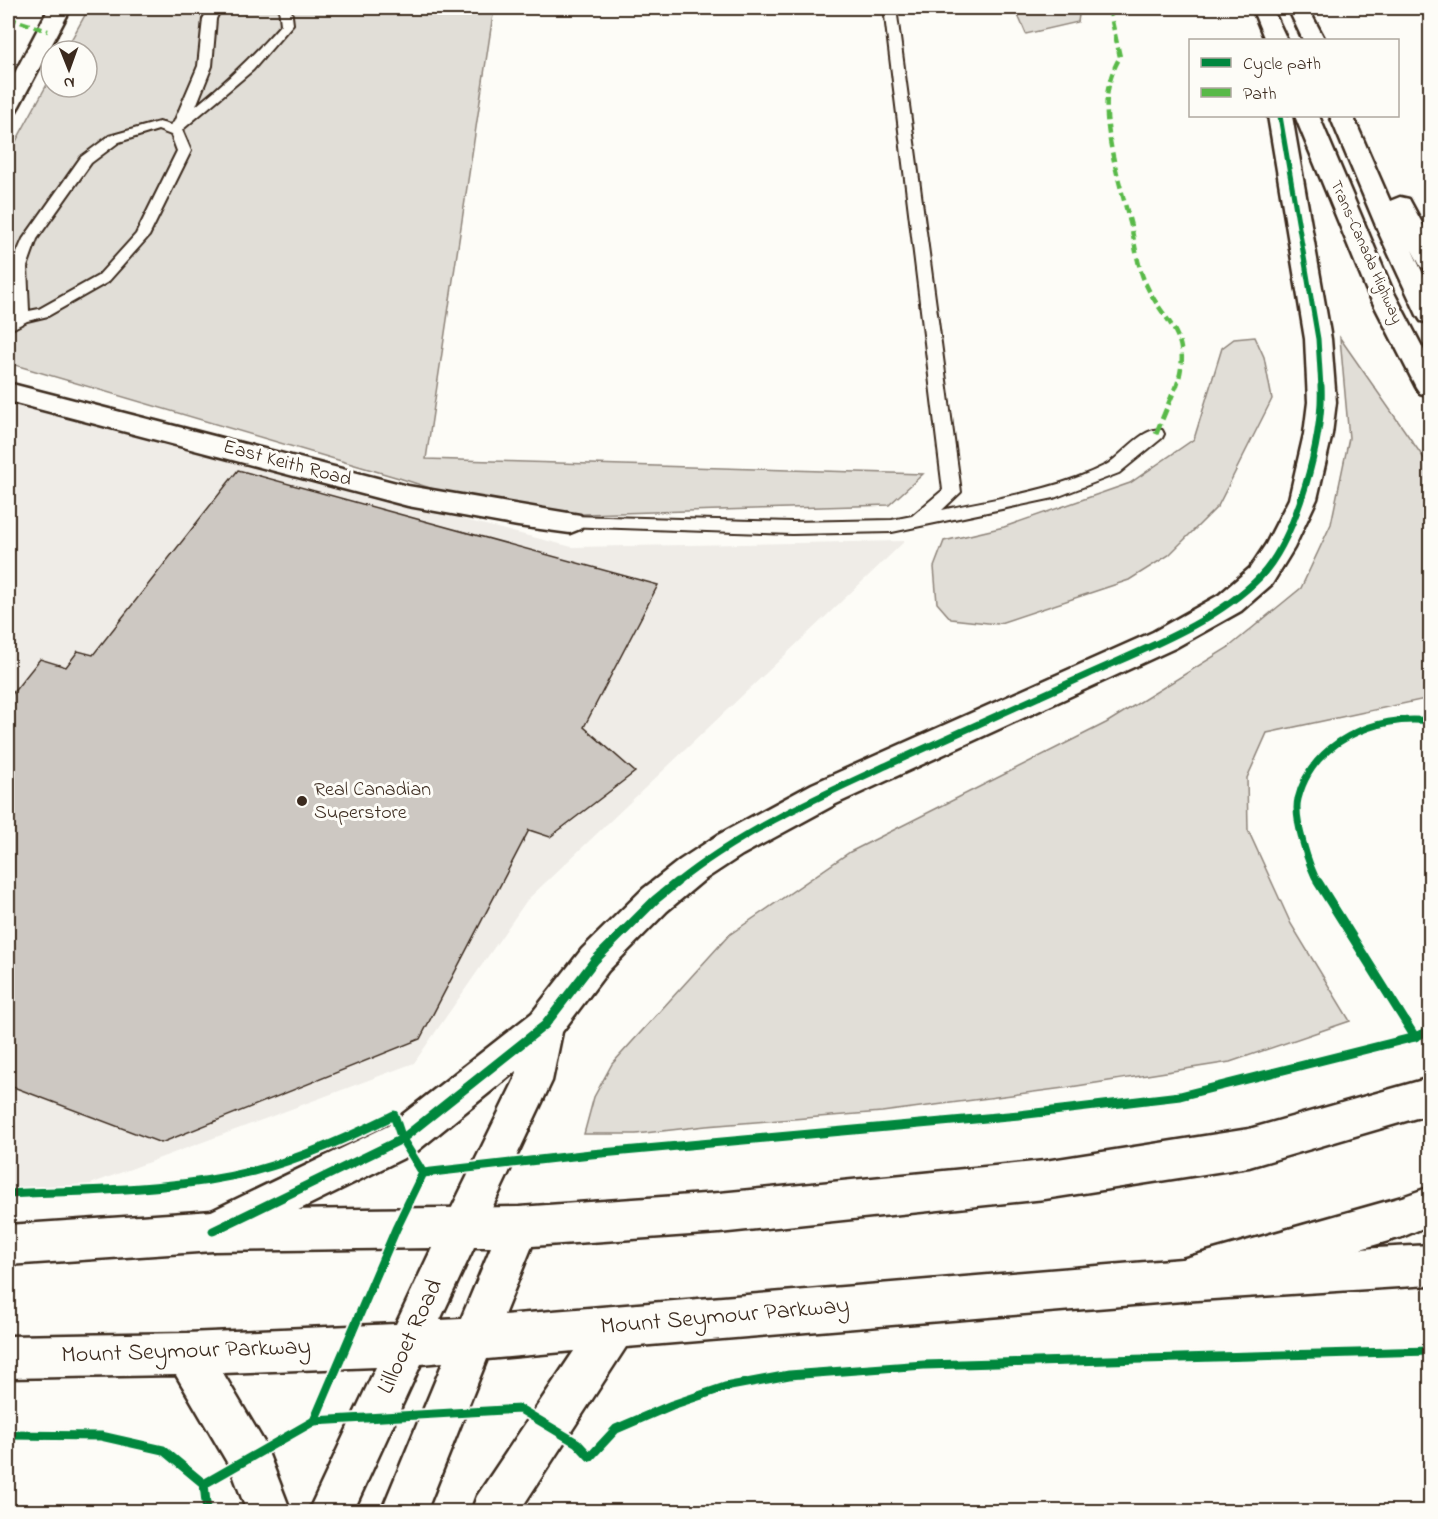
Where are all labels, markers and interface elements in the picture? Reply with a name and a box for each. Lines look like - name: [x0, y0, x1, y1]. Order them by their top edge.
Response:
- north arrow: [39, 39, 99, 99]
- legend: [1189, 39, 1399, 117]
- text: Cycle path: [1243, 52, 1321, 78]
- text: N: [63, 70, 75, 94]
- text: Path: [1243, 82, 1277, 108]
- street label: Trans-Canada Highway: [1324, 176, 1408, 328]
- street label: East Keith Road: [220, 433, 354, 495]
- place label: Real Canadian Superstore: [314, 776, 431, 828]
- marker: Real Canadian Superstore: [295, 794, 309, 808]
- street label: Lillooet Road: [369, 1273, 453, 1400]
- street label: Mount Seymour Parkway: [599, 1289, 851, 1346]
- street label: Mount Seymour Parkway: [61, 1330, 311, 1375]

